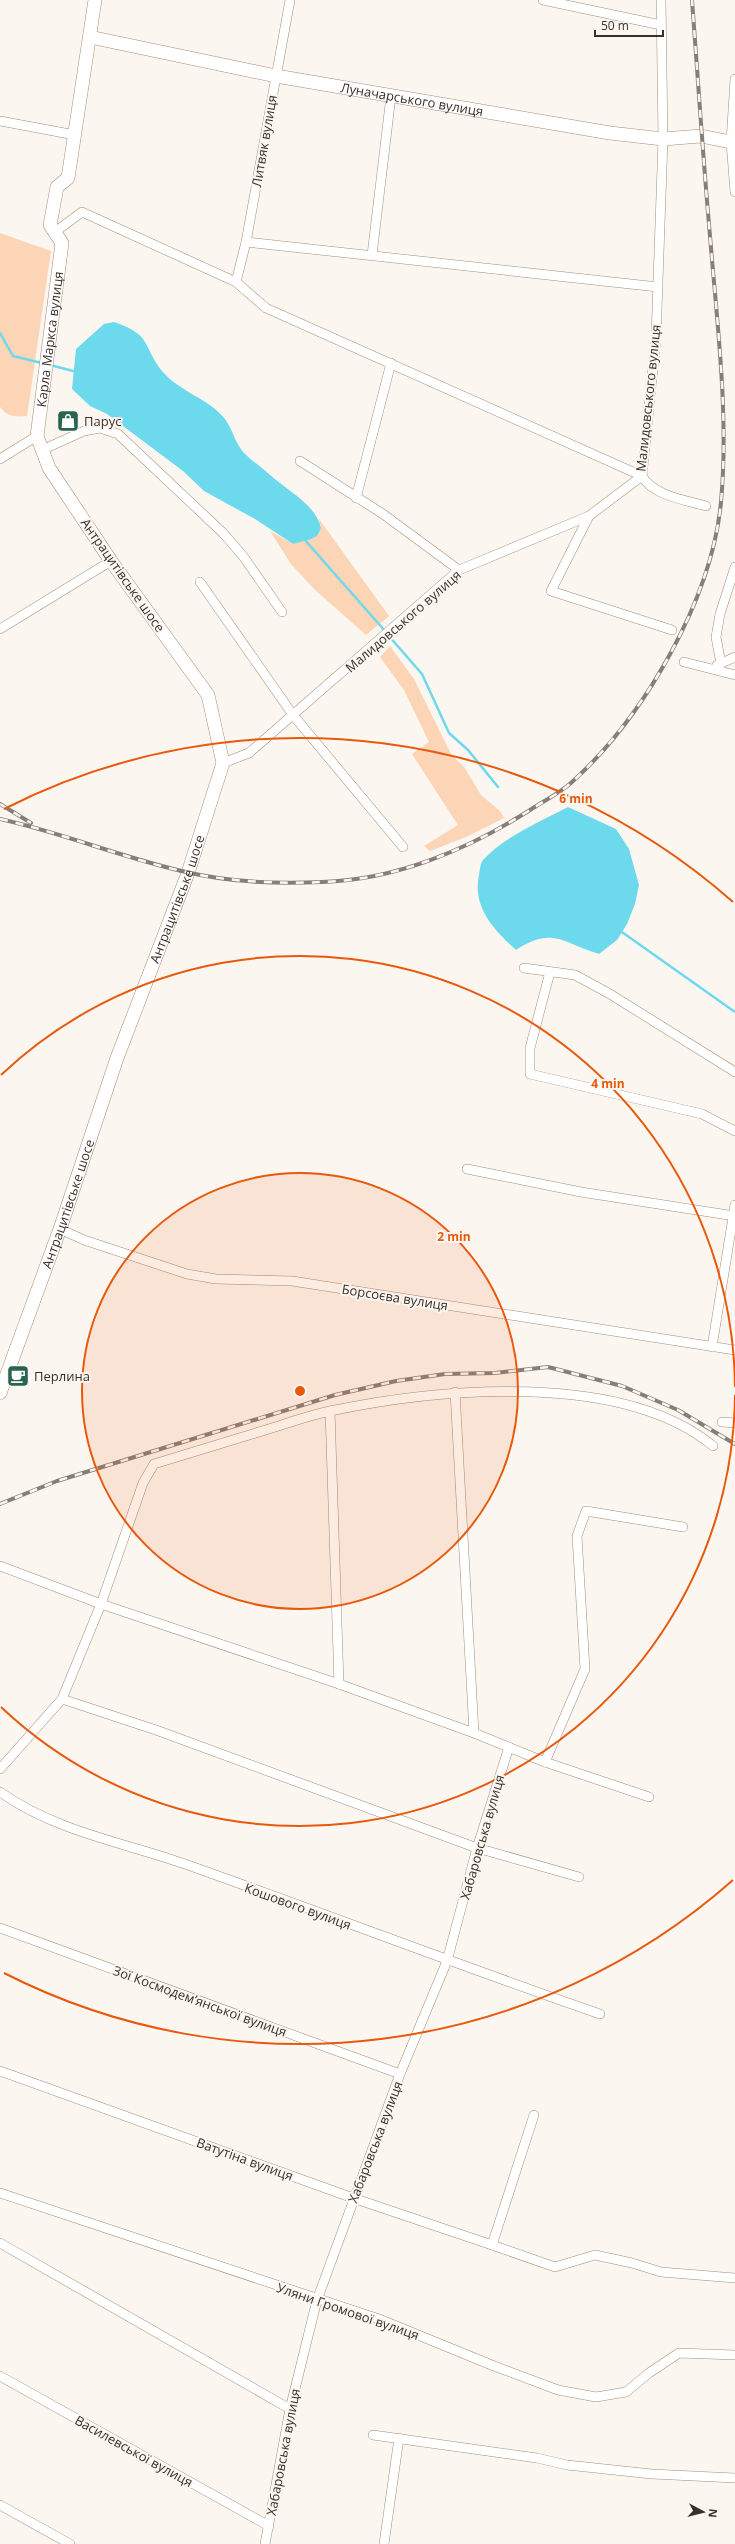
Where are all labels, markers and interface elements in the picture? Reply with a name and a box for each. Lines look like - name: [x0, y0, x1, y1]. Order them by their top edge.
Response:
- scale bar: [595, 12, 663, 38]
- text: 50 m: [601, 17, 629, 34]
- street label: Луначарського вулиця: [339, 78, 485, 120]
- street label: Литвяк вулиця: [247, 93, 281, 189]
- street label: Карла Маркса вулиця: [32, 270, 67, 408]
- street label: Малидовського вулиця: [631, 324, 665, 472]
- shop icon: Парус: [55, 408, 81, 434]
- place label: Парус: [84, 412, 121, 430]
- street label: Антрацитівське шосе: [77, 514, 169, 636]
- street label: Малидовського вулиця: [341, 566, 465, 676]
- text: 6 min: [559, 790, 593, 807]
- street label: Антрацитівське шосе: [145, 832, 209, 966]
- text: 4 min: [591, 1075, 625, 1092]
- street label: Антрацитівське шосе: [37, 1137, 98, 1271]
- text: 2 min: [437, 1228, 471, 1245]
- street label: Борсоєва вулиця: [341, 1280, 449, 1314]
- cafe icon: Перлина: [5, 1363, 31, 1389]
- place label: Перлина: [34, 1367, 90, 1385]
- centre of rings: [293, 1384, 307, 1398]
- street label: Хабаровська вулиця: [456, 1772, 508, 1902]
- street label: Кошового вулиця: [242, 1878, 354, 1934]
- street label: Зої Космодем’янської вулиця: [111, 1961, 289, 2041]
- street label: Хабаровська вулиця: [343, 2078, 407, 2206]
- street label: Ватутіна вулиця: [194, 2133, 296, 2185]
- street label: Уляни Громової вулиця: [274, 2278, 422, 2344]
- street label: Хабаровська вулиця: [262, 2387, 304, 2517]
- street label: Василевської вулиця: [72, 2411, 196, 2491]
- north arrow: [683, 2492, 723, 2532]
- text: N: [705, 2508, 721, 2519]

